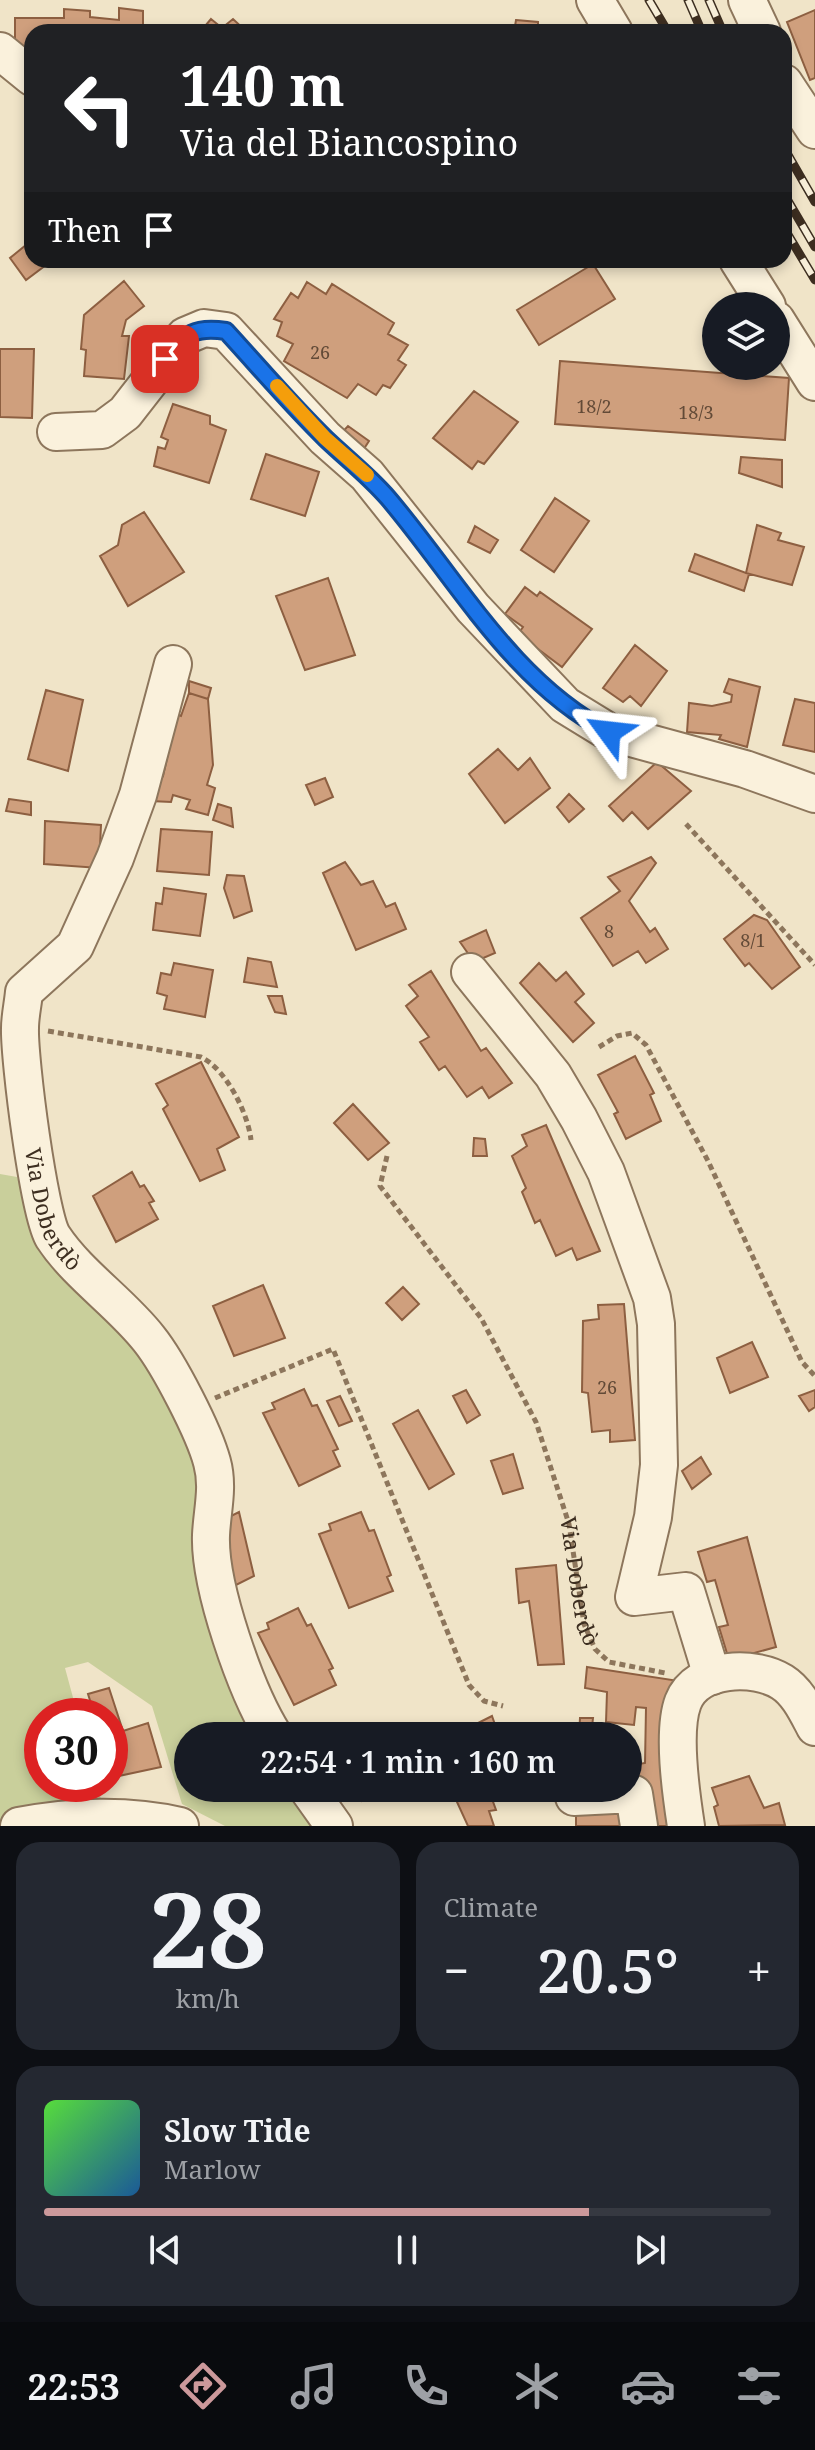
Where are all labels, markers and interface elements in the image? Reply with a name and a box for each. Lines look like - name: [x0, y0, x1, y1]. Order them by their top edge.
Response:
- text: 140 m: [180, 46, 345, 122]
- icon: left: [48, 56, 152, 160]
- text: Via del Biancospino: [180, 118, 518, 167]
- icon: arrive: [137, 208, 181, 252]
- text: Then: [48, 210, 121, 251]
- map controls: [702, 292, 790, 380]
- button: layers: [702, 292, 790, 380]
- pin: [131, 325, 199, 393]
- icon: arrive: [143, 337, 187, 381]
- house number: 26: [310, 340, 330, 364]
- house number: 18/2: [576, 394, 612, 418]
- house number: 18/3: [678, 400, 714, 424]
- position arrow: [567, 690, 651, 774]
- house number: 8: [604, 919, 614, 943]
- house number: 8/1: [740, 928, 766, 952]
- street label: Via Doberdò: [19, 1145, 89, 1276]
- house number: 26: [597, 1375, 617, 1399]
- street label: Via Doberdò: [554, 1515, 608, 1650]
- speed limit sign: 30: [24, 1698, 128, 1802]
- text: 22:54 · 1 min · 160 m: [260, 1741, 556, 1782]
- text: 28: [149, 1857, 267, 1998]
- text: Climate: [444, 1889, 538, 1925]
- text: 20.5°: [537, 1929, 679, 2011]
- text: −: [444, 1940, 469, 2000]
- text: +: [746, 1940, 771, 2000]
- text: km/h: [176, 1980, 240, 2016]
- text: Slow Tide: [164, 2110, 311, 2151]
- text: Marlow: [164, 2151, 261, 2187]
- icon: previous: [143, 2228, 187, 2272]
- icon: pause: [385, 2228, 429, 2272]
- icon: next: [628, 2228, 672, 2272]
- icon: directions: [175, 2358, 231, 2414]
- icon: music: [286, 2358, 342, 2414]
- icon: phone: [398, 2358, 454, 2414]
- icon: climate: [509, 2358, 565, 2414]
- icon: car: [620, 2358, 676, 2414]
- icon: filters: [731, 2358, 787, 2414]
- text: 22:53: [28, 2362, 120, 2411]

